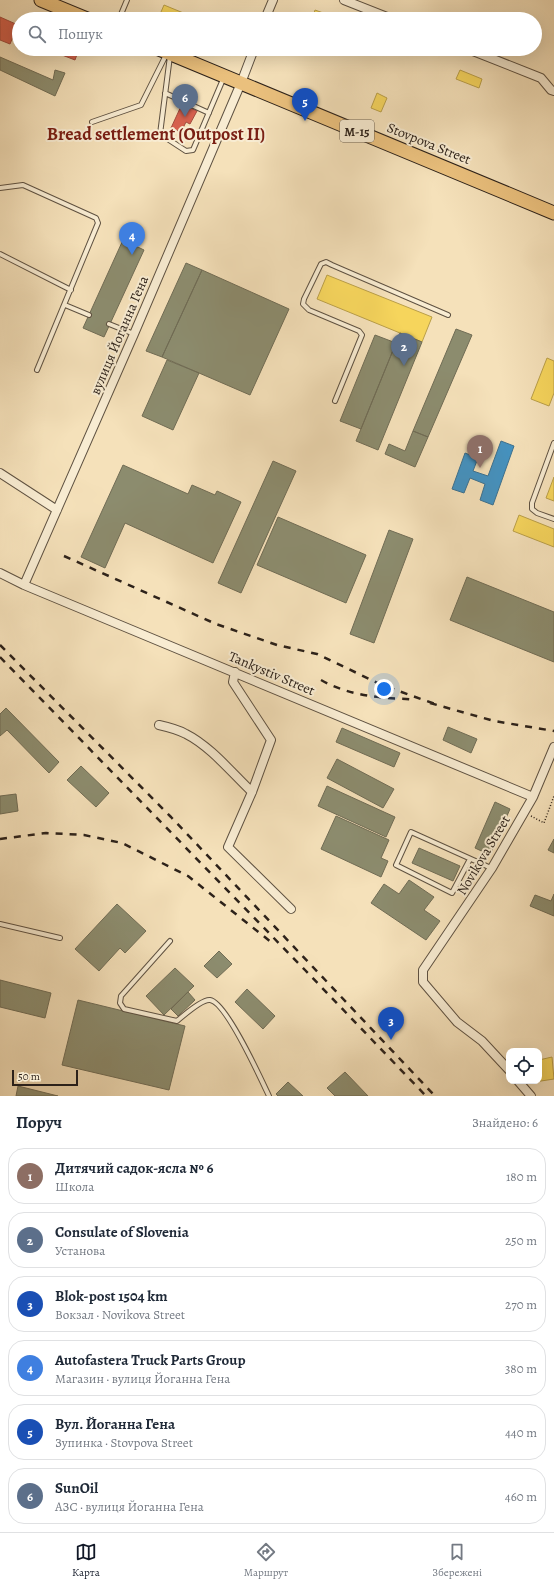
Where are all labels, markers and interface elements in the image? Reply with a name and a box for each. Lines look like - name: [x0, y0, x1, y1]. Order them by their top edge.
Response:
- search box: [12, 12, 542, 56]
- icon: search: [26, 23, 48, 45]
- text: Пошук: [58, 24, 103, 44]
- pin: 6: [172, 84, 198, 117]
- pin: 5: [292, 88, 318, 121]
- street label: Stovpova Street: [384, 118, 474, 169]
- road number: М-15: [340, 120, 374, 142]
- district label: Bread settlement (Outpost II): [47, 122, 265, 146]
- pin: 4: [119, 222, 145, 255]
- street label: вулиця Йоганна Гена: [86, 272, 153, 398]
- pin: 2: [391, 333, 417, 366]
- pin: 1: [467, 435, 493, 468]
- street label: Tankystiv Street: [226, 647, 318, 700]
- your location: [374, 679, 394, 699]
- street label: Novikova Street: [452, 812, 515, 899]
- pin: 3: [378, 1007, 404, 1040]
- map controls: [506, 1048, 542, 1084]
- button: locate: [506, 1048, 542, 1084]
- scale bar: [12, 1068, 78, 1087]
- text: 50 m: [18, 1069, 40, 1084]
- text: Поруч: [16, 1111, 62, 1134]
- text: Знайдено: 6: [472, 1114, 538, 1131]
- text: Дитячий садок-ясла № 6: [55, 1158, 214, 1178]
- text: 1: [28, 1168, 32, 1185]
- text: 180 m: [506, 1168, 537, 1185]
- text: Школа: [55, 1178, 94, 1195]
- text: Consulate of Slovenia: [55, 1222, 189, 1242]
- text: 2: [27, 1232, 33, 1249]
- text: 250 m: [505, 1232, 537, 1249]
- text: Установа: [55, 1242, 105, 1259]
- text: Blok-post 1504 km: [55, 1286, 167, 1306]
- text: 3: [27, 1296, 33, 1313]
- text: 270 m: [505, 1296, 537, 1313]
- text: Вокзал · Novikova Street: [55, 1306, 185, 1323]
- text: Autofastera Truck Parts Group: [55, 1350, 246, 1370]
- text: 4: [27, 1360, 33, 1377]
- text: 380 m: [505, 1360, 537, 1377]
- text: Магазин · вулиця Йоганна Гена: [55, 1370, 230, 1387]
- text: Вул. Йоганна Гена: [55, 1414, 175, 1434]
- text: 5: [27, 1424, 33, 1441]
- text: 440 m: [505, 1424, 537, 1441]
- text: Зупинка · Stovpova Street: [55, 1434, 193, 1451]
- text: SunOil: [55, 1478, 98, 1498]
- text: 6: [27, 1488, 33, 1505]
- text: 460 m: [505, 1488, 537, 1505]
- text: АЗС · вулиця Йоганна Гена: [55, 1498, 204, 1515]
- tab: Карта: [72, 1541, 100, 1580]
- tab: Маршрут: [244, 1541, 288, 1580]
- tab: Збережені: [432, 1541, 482, 1580]

